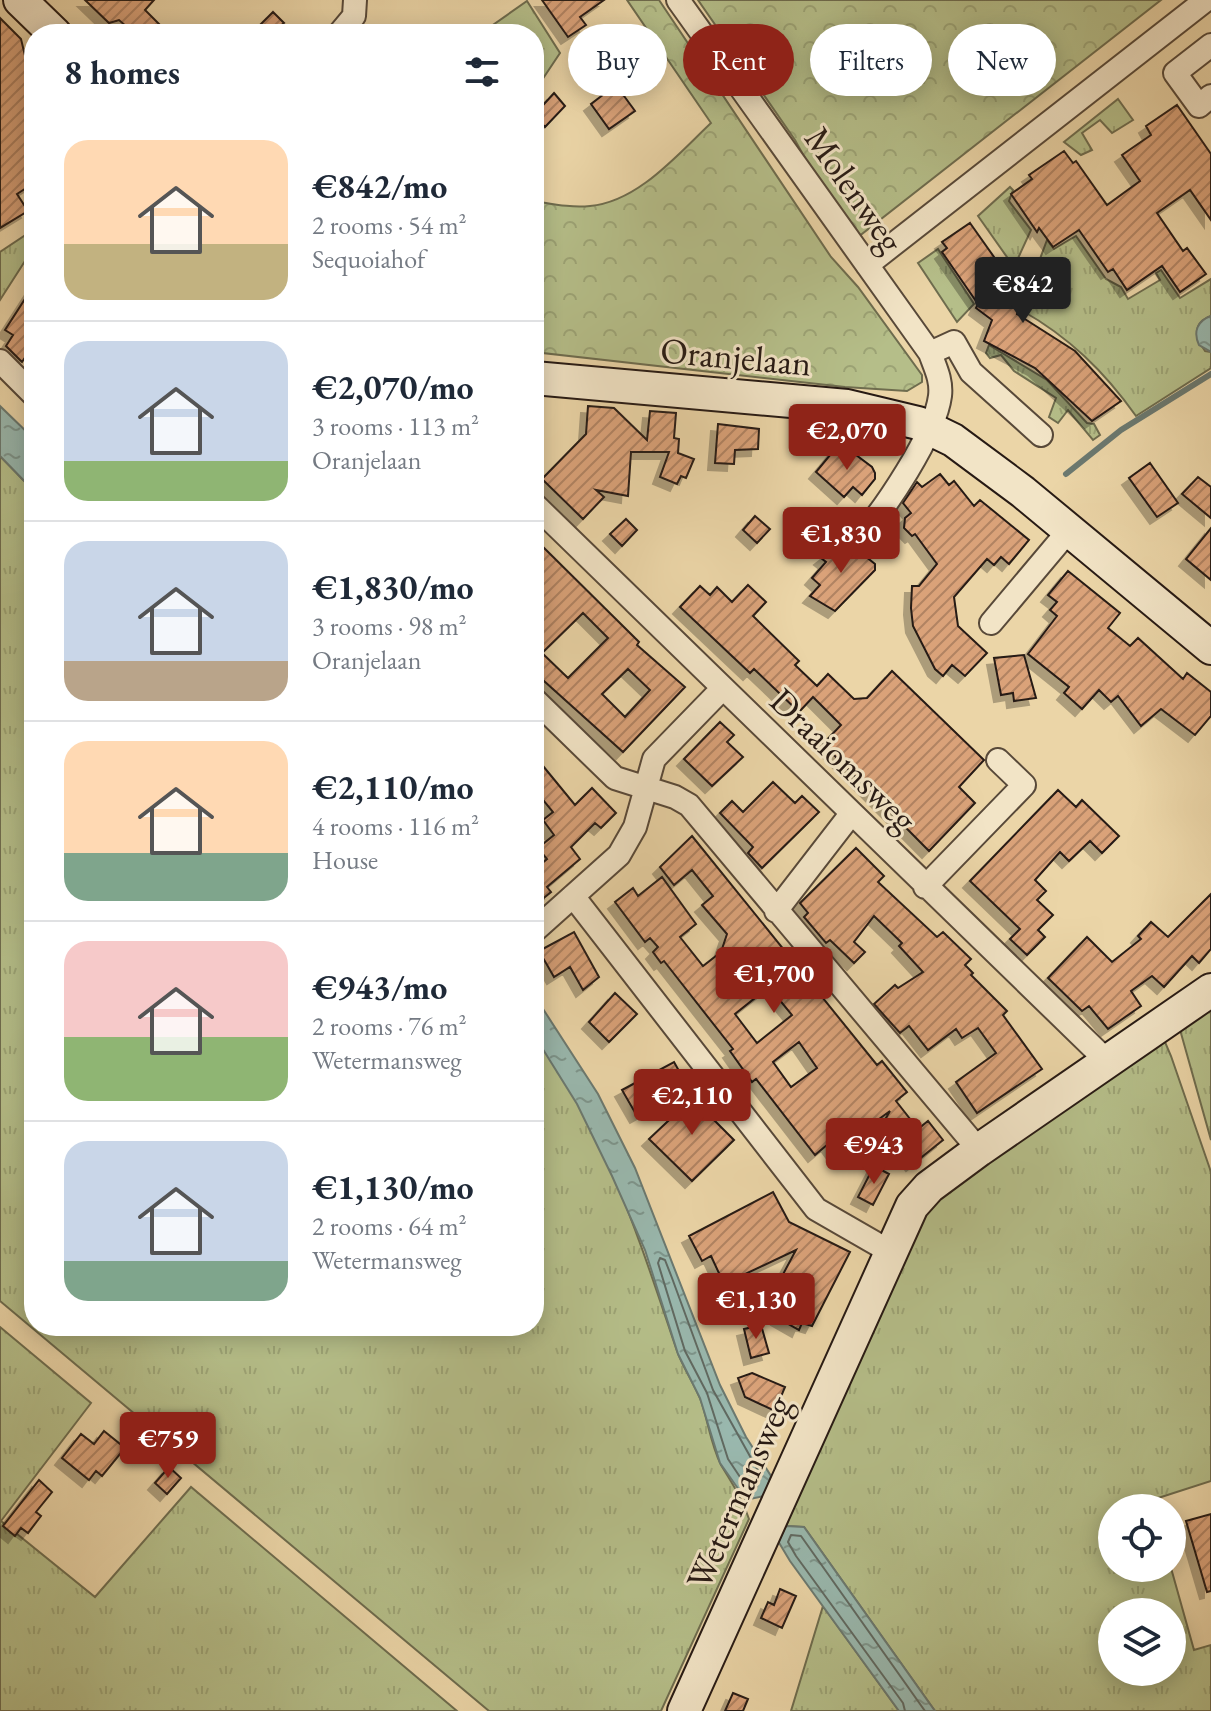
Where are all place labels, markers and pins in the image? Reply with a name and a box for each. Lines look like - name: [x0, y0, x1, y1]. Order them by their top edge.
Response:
- pin: €842: [976, 257, 1070, 325]
- pin: €2,070: [782, 404, 912, 472]
- pin: €1,830: [776, 507, 906, 575]
- pin: €1,700: [709, 947, 839, 1015]
- pin: €2,110: [627, 1069, 757, 1137]
- pin: €943: [827, 1118, 921, 1186]
- pin: €1,130: [691, 1273, 821, 1341]
- pin: €759: [121, 1412, 215, 1480]

